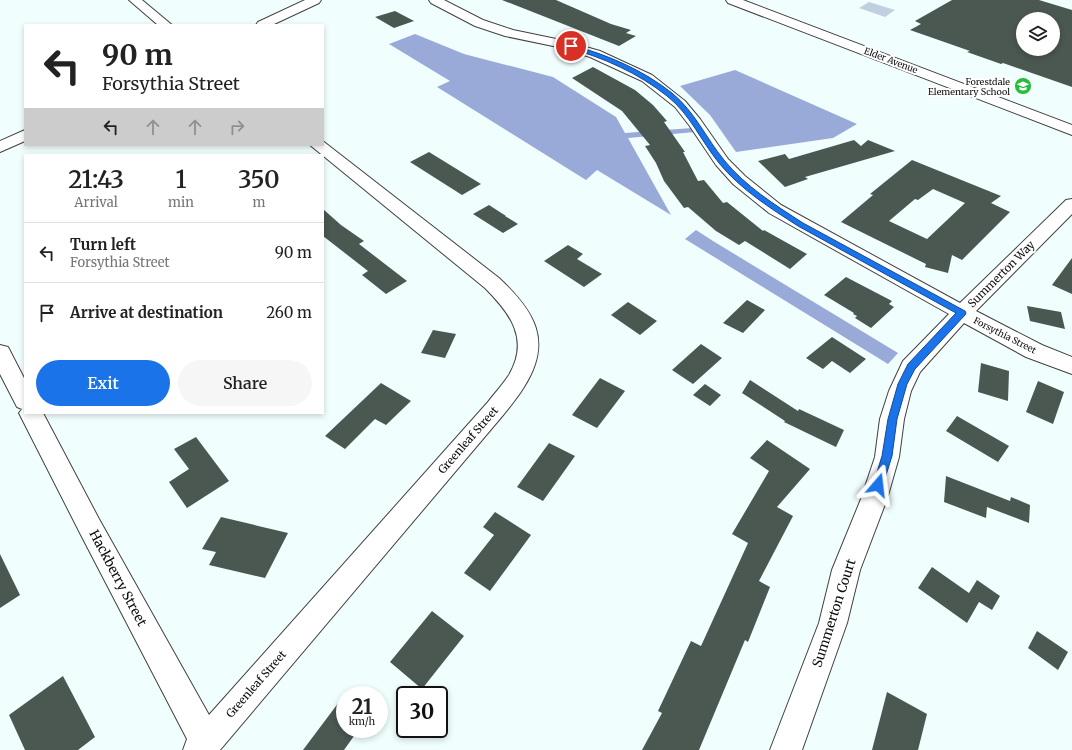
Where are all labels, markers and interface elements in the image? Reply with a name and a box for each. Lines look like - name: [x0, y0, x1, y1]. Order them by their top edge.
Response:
- map controls: [1016, 12, 1060, 56]
- button: layers: [1016, 12, 1060, 56]
- pin: [554, 29, 588, 63]
- icon: arrive: [560, 35, 582, 57]
- text: 90 m: [102, 37, 173, 73]
- icon: left: [36, 40, 88, 92]
- street label: Elder Avenue: [863, 45, 920, 75]
- text: Forsythia Street: [102, 72, 240, 95]
- place label: Forestdale Elementary School: [928, 76, 1010, 97]
- school or university icon: Forestdale Elementary School: [1013, 76, 1033, 96]
- icon: left: [100, 116, 122, 138]
- icon: ahead: [142, 116, 164, 138]
- icon: ahead: [184, 116, 206, 138]
- icon: right: [226, 116, 248, 138]
- text: 21:43: [68, 164, 124, 195]
- text: 1: [175, 164, 186, 195]
- text: 350: [238, 164, 280, 195]
- text: Arrival: [74, 194, 118, 211]
- text: min: [168, 194, 194, 211]
- text: m: [252, 194, 265, 211]
- text: Turn left: [70, 235, 136, 254]
- street label: Summerton Way: [965, 237, 1038, 310]
- icon: left: [36, 242, 58, 264]
- text: 90 m: [275, 243, 312, 262]
- text: Forsythia Street: [70, 254, 170, 271]
- icon: arrive: [36, 302, 58, 324]
- text: Arrive at destination: [70, 303, 223, 322]
- text: 260 m: [266, 303, 312, 322]
- street label: Forsythia Street: [972, 314, 1039, 356]
- button: Exit: [36, 360, 170, 406]
- button: Share: [178, 360, 312, 406]
- street label: Greenleaf Street: [435, 403, 502, 477]
- position arrow: [857, 464, 899, 506]
- street label: Hackberry Street: [85, 527, 151, 629]
- street label: Summerton Court: [808, 557, 860, 669]
- street label: Greenleaf Street: [223, 647, 290, 721]
- speed limit sign: 30: [396, 686, 448, 738]
- text: 21: [352, 694, 372, 719]
- text: km/h: [349, 715, 375, 728]

